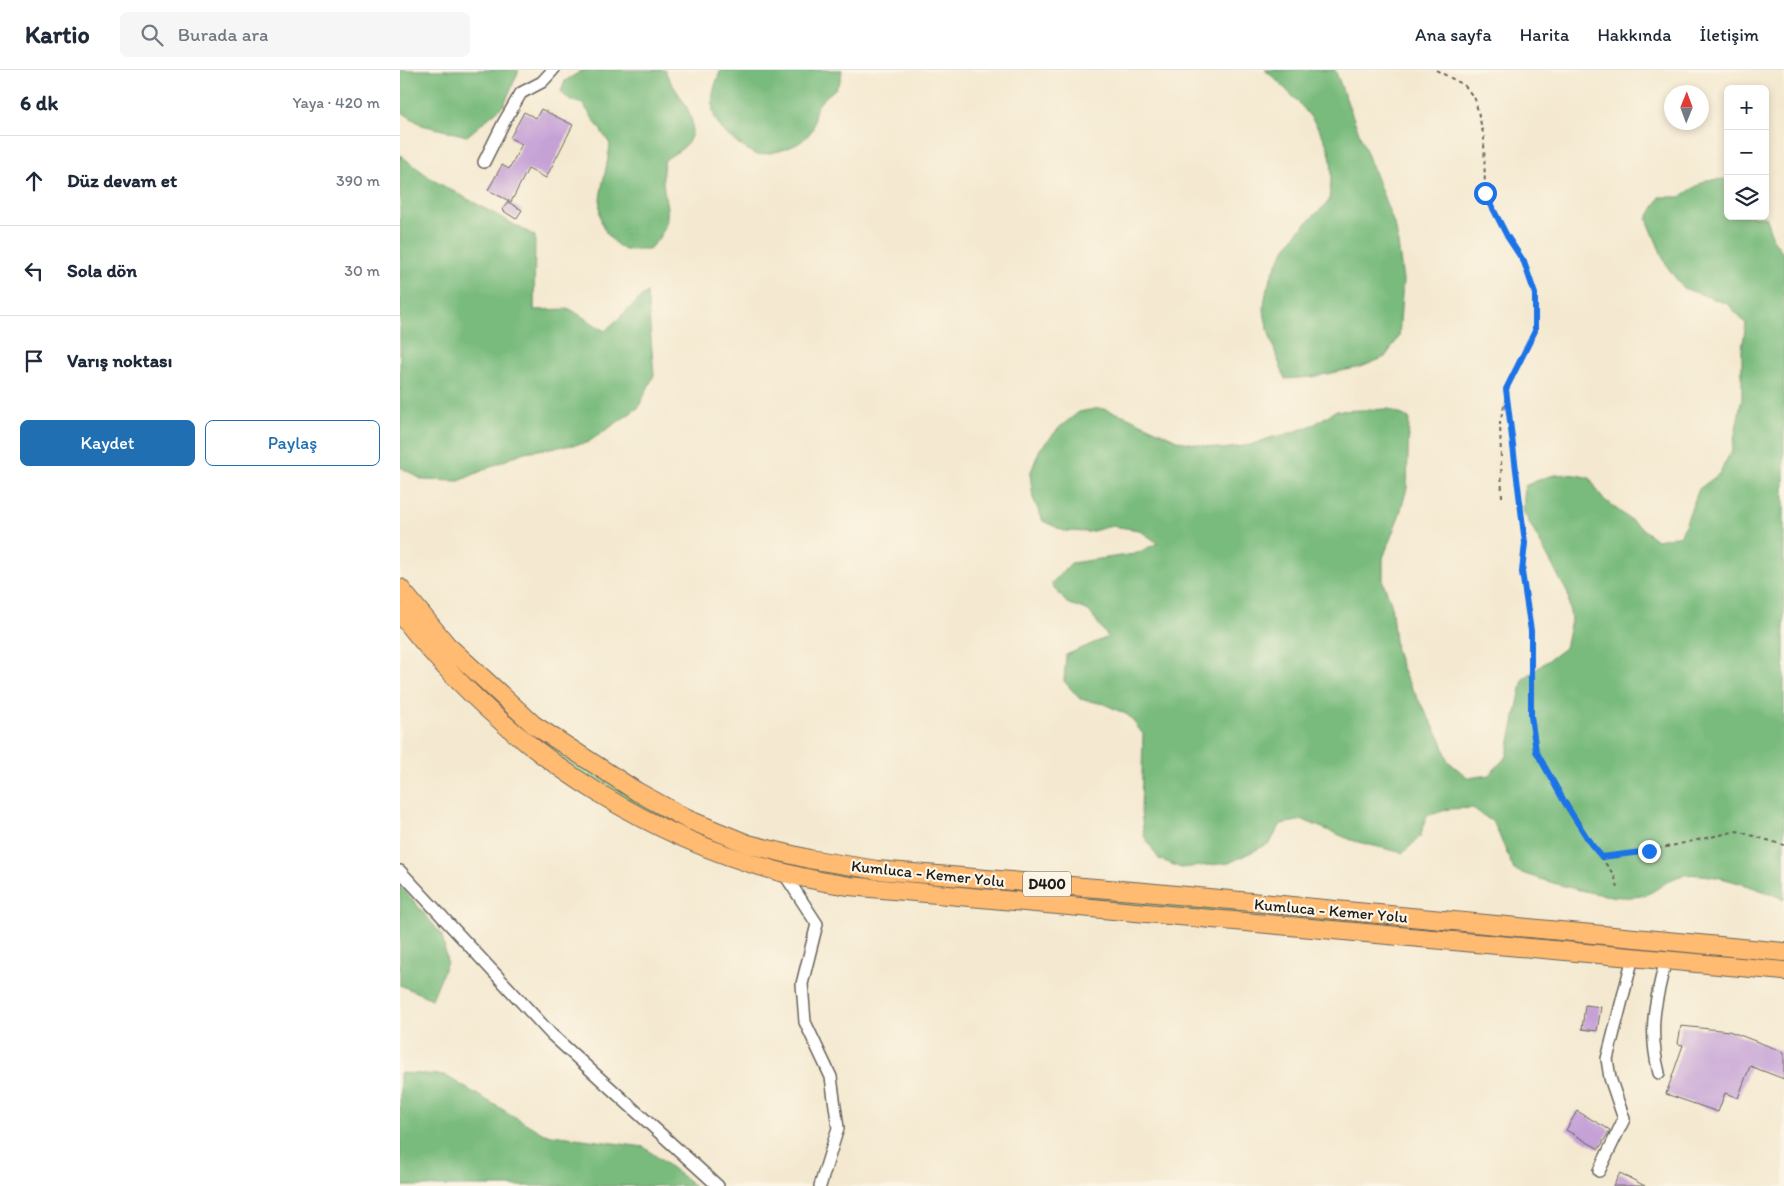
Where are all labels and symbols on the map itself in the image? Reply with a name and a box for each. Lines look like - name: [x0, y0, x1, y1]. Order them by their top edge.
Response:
- north arrow: [1664, 85, 1709, 130]
- route start: [1474, 182, 1497, 205]
- route end: [1638, 840, 1661, 863]
- street label: Kumluca - Kemer Yolu: [850, 856, 1006, 891]
- road number: D400: [1023, 872, 1071, 896]
- street label: Kumluca - Kemer Yolu: [1253, 894, 1409, 927]

